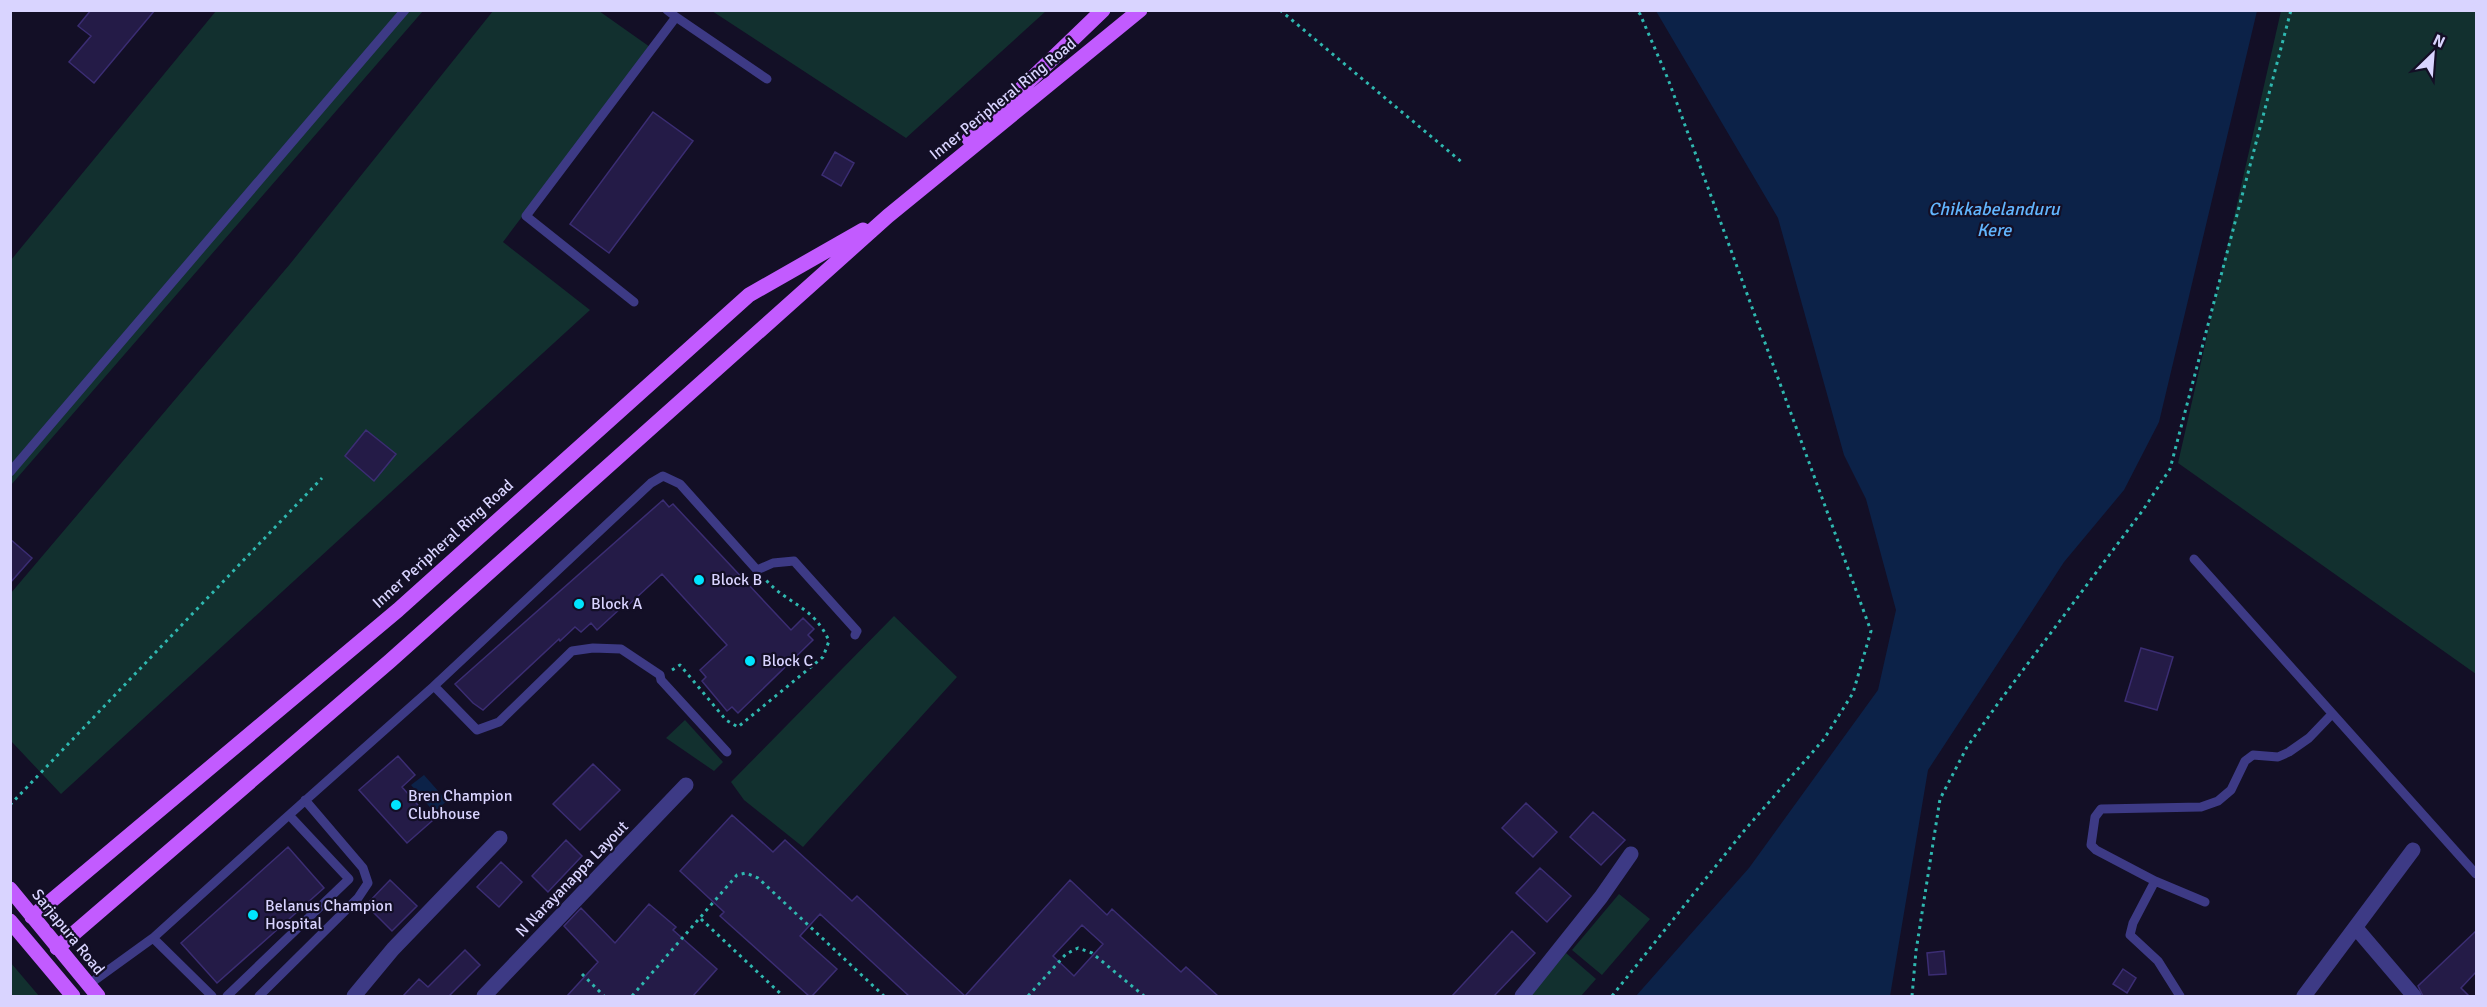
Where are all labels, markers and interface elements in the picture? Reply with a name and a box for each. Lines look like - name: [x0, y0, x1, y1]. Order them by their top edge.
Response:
- north arrow: [2403, 24, 2463, 84]
- text: N: [2430, 30, 2448, 53]
- street label: Inner Peripheral Ring Road: [926, 34, 1080, 164]
- water label: Chikkabelanduru Kere: [1928, 198, 2061, 241]
- street label: Inner Peripheral Ring Road: [368, 475, 518, 613]
- place label: Block B: [711, 570, 762, 590]
- marker: Block B: [692, 573, 706, 587]
- place label: Block A: [591, 594, 643, 614]
- marker: Block A: [572, 597, 586, 611]
- place label: Block C: [762, 651, 814, 671]
- marker: Block C: [743, 654, 757, 668]
- place label: Bren Champion Clubhouse: [408, 786, 512, 824]
- marker: Bren Champion Clubhouse: [389, 798, 403, 812]
- street label: N Narayanappa Layout: [511, 816, 633, 941]
- street label: Sarjapura Road: [27, 885, 109, 979]
- place label: Belanus Champion Hospital: [265, 896, 393, 934]
- marker: Belanus Champion Hospital: [246, 908, 260, 922]

